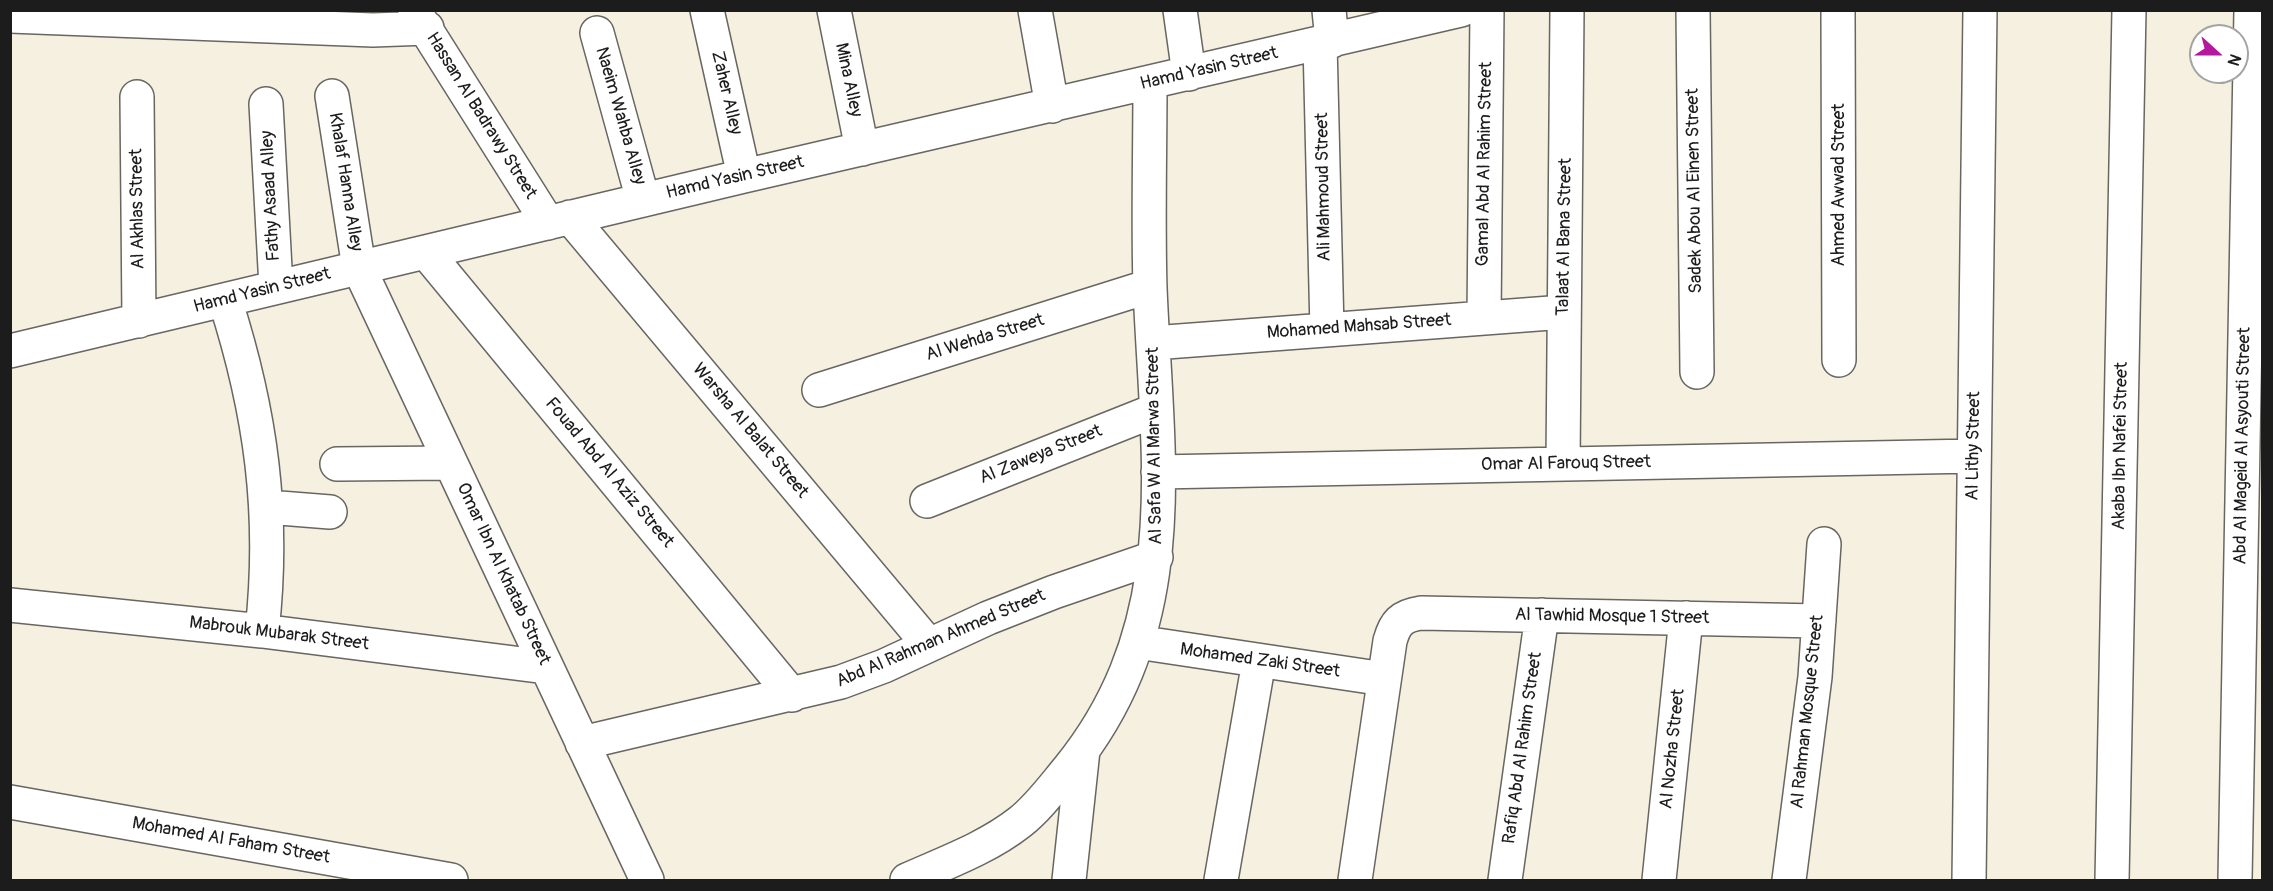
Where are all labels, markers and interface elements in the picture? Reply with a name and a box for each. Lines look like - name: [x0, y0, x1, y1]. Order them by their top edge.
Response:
- north arrow: [2189, 24, 2249, 84]
- street label: Hassan Al Badrawy Street: [421, 29, 541, 203]
- street label: Mina Alley: [830, 41, 866, 119]
- street label: Hamd Yasin Street: [1138, 43, 1280, 95]
- street label: Naeim Wahba Alley: [590, 45, 650, 187]
- street label: Zaher Alley: [706, 49, 746, 137]
- text: N: [2223, 51, 2245, 68]
- street label: Gamal Abd Al Rahim Street: [1472, 61, 1498, 267]
- street label: Sadek Abou Al Einen Street: [1682, 88, 1708, 294]
- street label: Ahmed Awwad Street: [1828, 103, 1850, 267]
- street label: Khalaf Hanna Alley: [323, 111, 367, 253]
- street label: Ali Mahmoud Street: [1312, 112, 1336, 262]
- street label: Fathy Asaad Alley: [257, 130, 285, 262]
- street label: Al Akhlas Street: [126, 148, 150, 270]
- street label: Hamd Yasin Street: [664, 152, 806, 204]
- street label: Talaat Al Bana Street: [1553, 158, 1577, 316]
- street label: Hamd Yasin Street: [191, 264, 333, 318]
- street label: Al Wehda Street: [923, 310, 1047, 366]
- street label: Mohamed Mahsab Street: [1266, 310, 1452, 344]
- street label: Abd Al Mageid Al Asyouti Street: [2230, 327, 2256, 565]
- street label: Al Safa W Al Marwa Street: [1142, 347, 1168, 545]
- street label: Warsha Al Balat Street: [687, 359, 813, 503]
- street label: Akaba Ibn Nafei Street: [2109, 362, 2133, 530]
- street label: Al Lithy Street: [1962, 391, 1986, 501]
- street label: Fouad Abd Al Aziz Street: [540, 394, 678, 552]
- street label: Al Zaweya Street: [977, 421, 1105, 489]
- street label: Omar Al Farouq Street: [1481, 452, 1651, 476]
- street label: Omar Ibn Al Khatab Street: [451, 480, 555, 668]
- street label: Abd Al Rahman Ahmed Street: [833, 585, 1049, 693]
- street label: Al Tawhid Mosque 1 Street: [1515, 605, 1709, 629]
- street label: Mabrouk Mubarak Street: [188, 612, 370, 656]
- street label: Al Rahman Mosque Street: [1787, 614, 1829, 810]
- street label: Mohamed Zaki Street: [1179, 639, 1341, 683]
- street label: Rafiq Abd Al Rahim Street: [1499, 651, 1547, 845]
- street label: Al Nozha Street: [1656, 688, 1690, 810]
- street label: Mohamed Al Faham Street: [130, 813, 332, 869]

